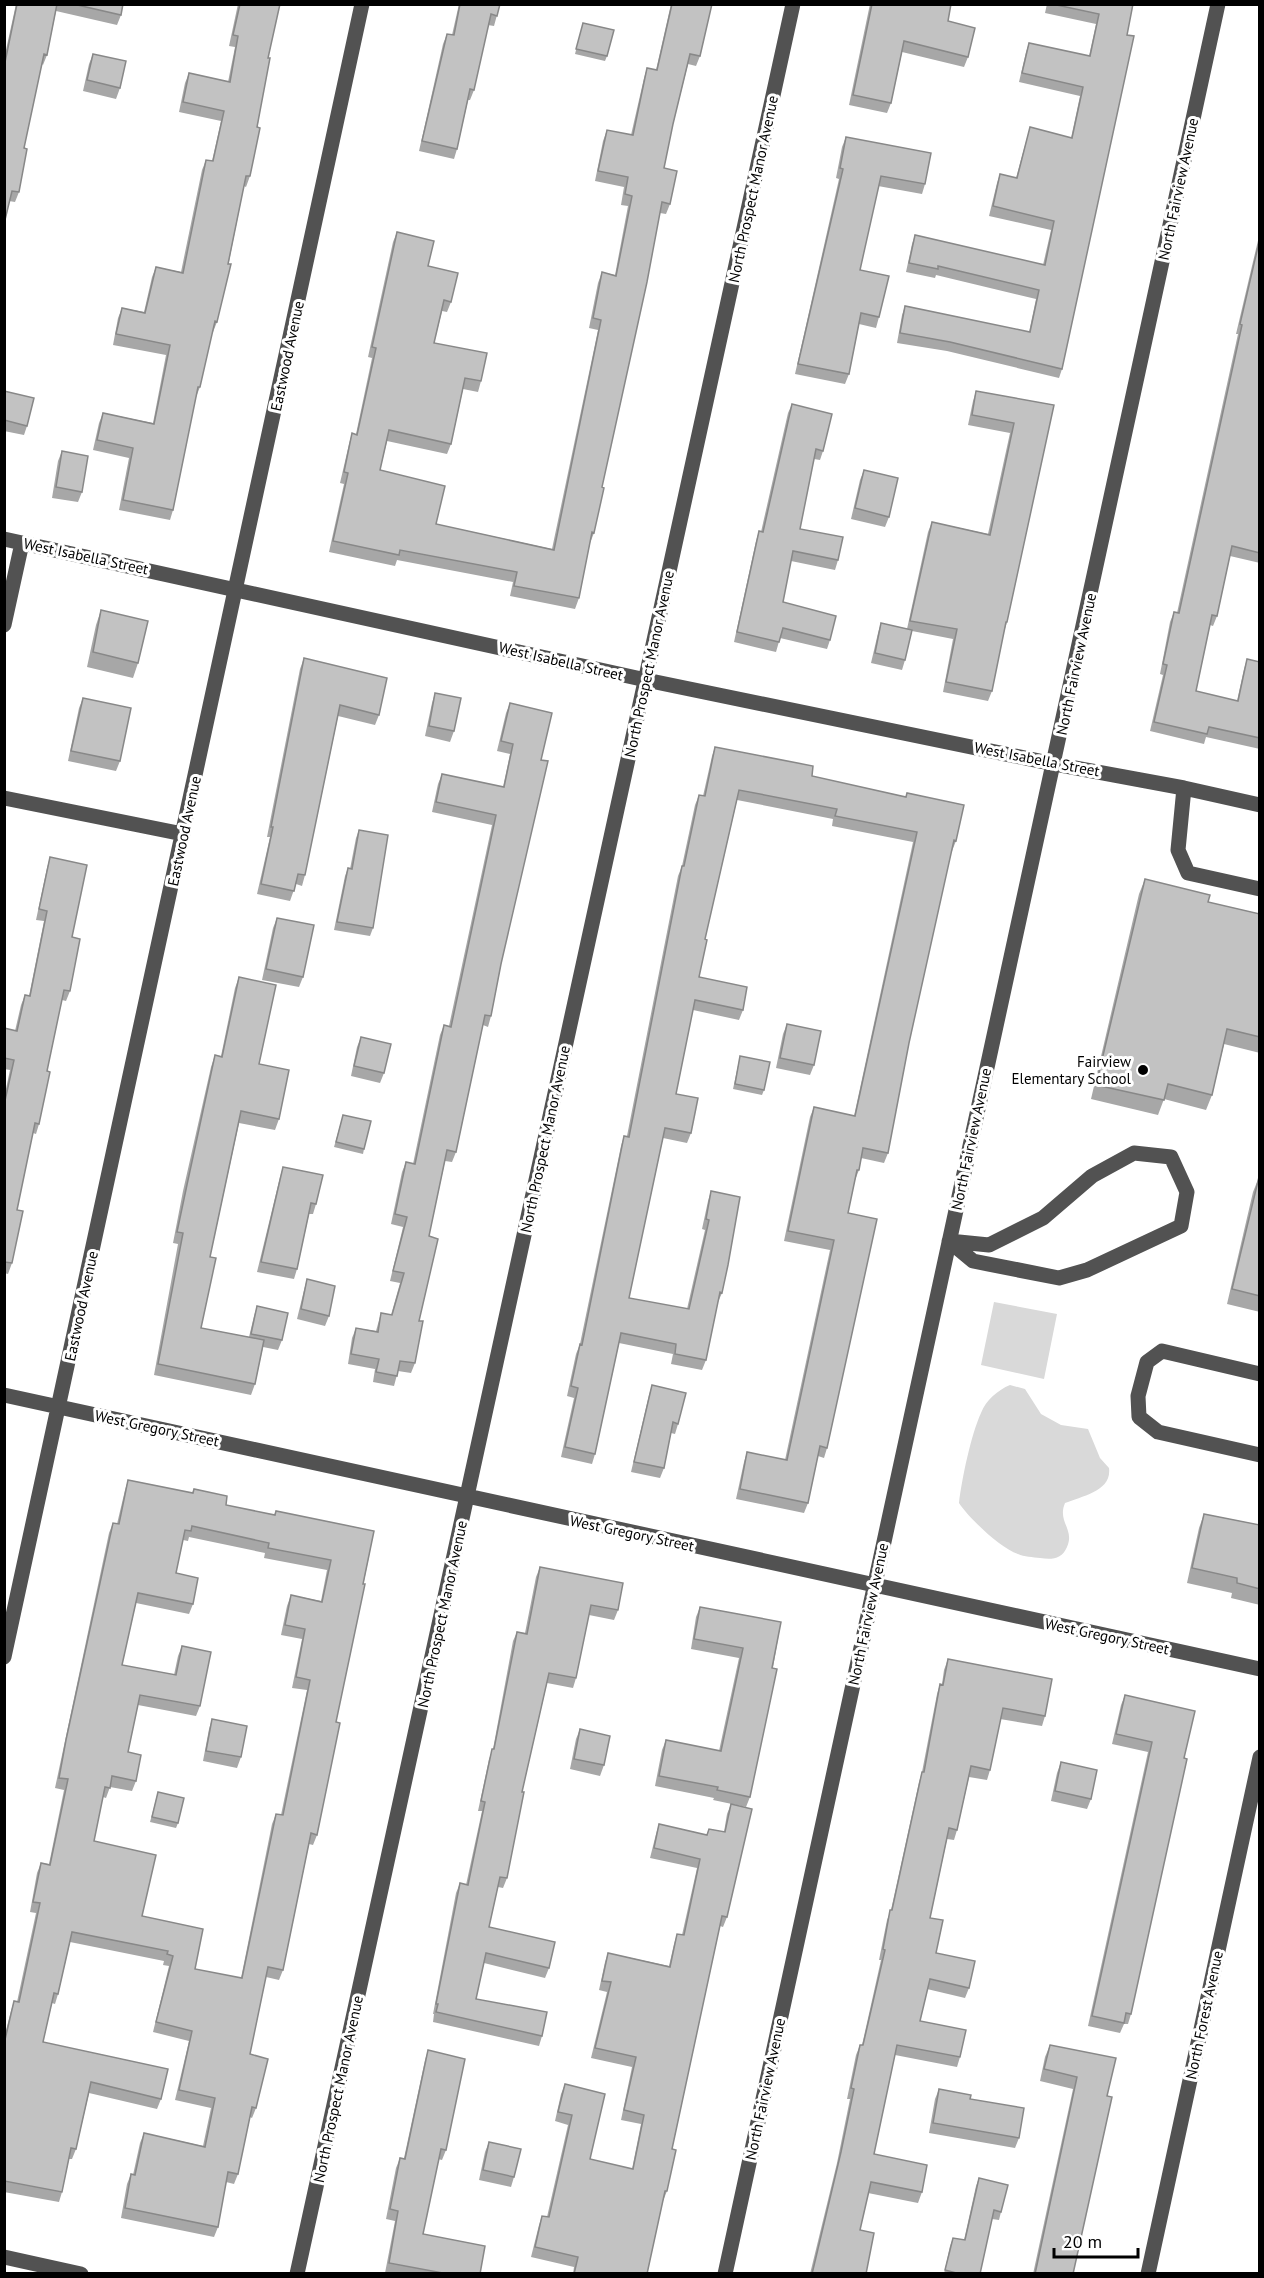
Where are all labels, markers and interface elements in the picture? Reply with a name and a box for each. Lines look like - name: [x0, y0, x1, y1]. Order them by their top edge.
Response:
- street label: North Prospect Manor Avenue: [724, 94, 782, 284]
- street label: North Fairview Avenue: [1154, 116, 1202, 262]
- street label: Eastwood Avenue: [266, 299, 308, 413]
- street label: West Isabella Street: [22, 533, 150, 579]
- street label: North Prospect Manor Avenue: [620, 569, 678, 759]
- street label: North Fairview Avenue: [1052, 591, 1100, 737]
- street label: West Isabella Street: [497, 637, 625, 685]
- street label: West Isabella Street: [973, 738, 1101, 780]
- street label: Eastwood Avenue: [163, 774, 205, 888]
- street label: North Prospect Manor Avenue: [516, 1044, 574, 1234]
- place label: Fairview Elementary School: [1011, 1052, 1132, 1088]
- marker: Fairview Elementary School: [1136, 1063, 1150, 1077]
- street label: North Fairview Avenue: [947, 1066, 995, 1212]
- street label: Eastwood Avenue: [60, 1249, 102, 1363]
- street label: West Gregory Street: [93, 1406, 221, 1450]
- street label: West Gregory Street: [568, 1511, 696, 1555]
- street label: North Prospect Manor Avenue: [413, 1519, 471, 1709]
- street label: North Fairview Avenue: [844, 1541, 892, 1687]
- street label: West Gregory Street: [1043, 1614, 1171, 1658]
- street label: North Forest Avenue: [1181, 1949, 1227, 2081]
- street label: North Prospect Manor Avenue: [309, 1994, 367, 2184]
- street label: North Fairview Avenue: [741, 2016, 789, 2162]
- scale bar: [1054, 2221, 1138, 2259]
- text: 20 m: [1063, 2230, 1102, 2253]

